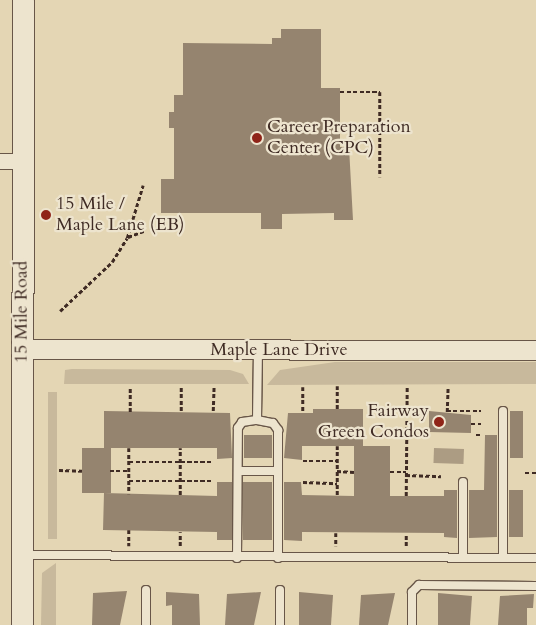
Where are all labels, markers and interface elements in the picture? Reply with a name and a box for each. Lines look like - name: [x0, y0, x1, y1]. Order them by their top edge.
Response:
- place label: Career Preparation Center (CPC): [267, 117, 411, 160]
- marker: Career Preparation Center (CPC): [251, 132, 263, 144]
- place label: 15 Mile / Maple Lane (EB): [56, 194, 185, 236]
- marker: 15 Mile / Maple Lane (EB): [40, 209, 52, 221]
- street label: 15 Mile Road: [11, 261, 33, 363]
- street label: Maple Lane Drive: [210, 339, 348, 361]
- place label: Fairway Green Condos: [318, 401, 429, 444]
- marker: Fairway Green Condos: [433, 416, 445, 428]

